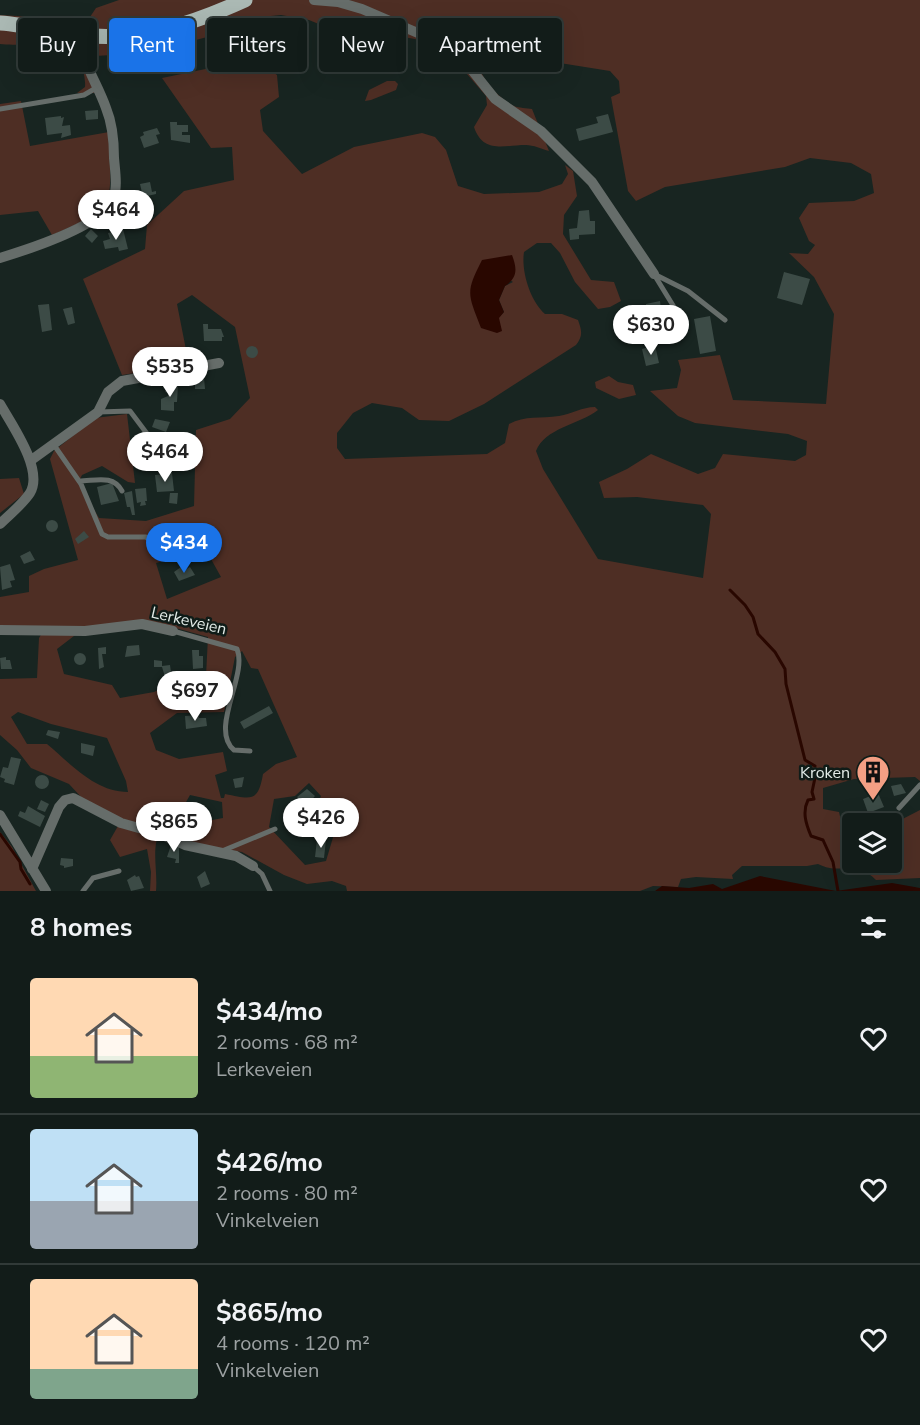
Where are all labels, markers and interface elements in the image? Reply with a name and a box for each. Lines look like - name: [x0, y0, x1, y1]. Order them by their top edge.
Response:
- chip: Buy: [18, 18, 97, 72]
- chip: Rent: [109, 18, 195, 72]
- chip: Filters: [207, 18, 307, 72]
- chip: New: [319, 18, 406, 72]
- chip: Apartment: [418, 18, 562, 72]
- pin: $464: [80, 190, 152, 241]
- text: $464: [92, 196, 140, 223]
- pin: $630: [615, 305, 687, 356]
- text: $630: [627, 311, 675, 338]
- pin: $535: [134, 347, 206, 398]
- text: $535: [146, 353, 194, 380]
- pin: $464: [129, 432, 201, 483]
- text: $464: [141, 438, 189, 465]
- pin: $434: [148, 523, 220, 574]
- text: $434: [160, 529, 208, 556]
- street label: Lerkeveien: [149, 602, 229, 640]
- pin: $697: [159, 671, 231, 722]
- text: $697: [171, 677, 219, 704]
- building icon: Kroken: [855, 754, 891, 801]
- place label: Kroken: [800, 762, 850, 784]
- pin: $426: [285, 798, 357, 849]
- pin: $865: [138, 802, 210, 853]
- text: $426: [297, 804, 345, 831]
- text: $865: [150, 808, 198, 835]
- map controls: [842, 813, 902, 873]
- button: layers: [842, 813, 902, 873]
- text: 8 homes: [30, 910, 132, 945]
- icon: filters: [857, 911, 890, 944]
- text: $434/mo: [216, 994, 323, 1029]
- icon: home: [78, 1002, 150, 1074]
- icon: heart: [857, 1022, 890, 1055]
- text: 2 rooms · 68 m²: [216, 1029, 358, 1056]
- text: Lerkeveien: [216, 1056, 312, 1083]
- text: $426/mo: [216, 1145, 323, 1180]
- icon: home: [78, 1153, 150, 1225]
- icon: heart: [857, 1173, 890, 1206]
- text: 2 rooms · 80 m²: [216, 1180, 358, 1207]
- text: Vinkelveien: [216, 1207, 319, 1234]
- text: $865/mo: [216, 1295, 323, 1330]
- icon: home: [78, 1303, 150, 1375]
- icon: heart: [857, 1323, 890, 1356]
- text: 4 rooms · 120 m²: [216, 1330, 370, 1357]
- text: Vinkelveien: [216, 1357, 319, 1384]

